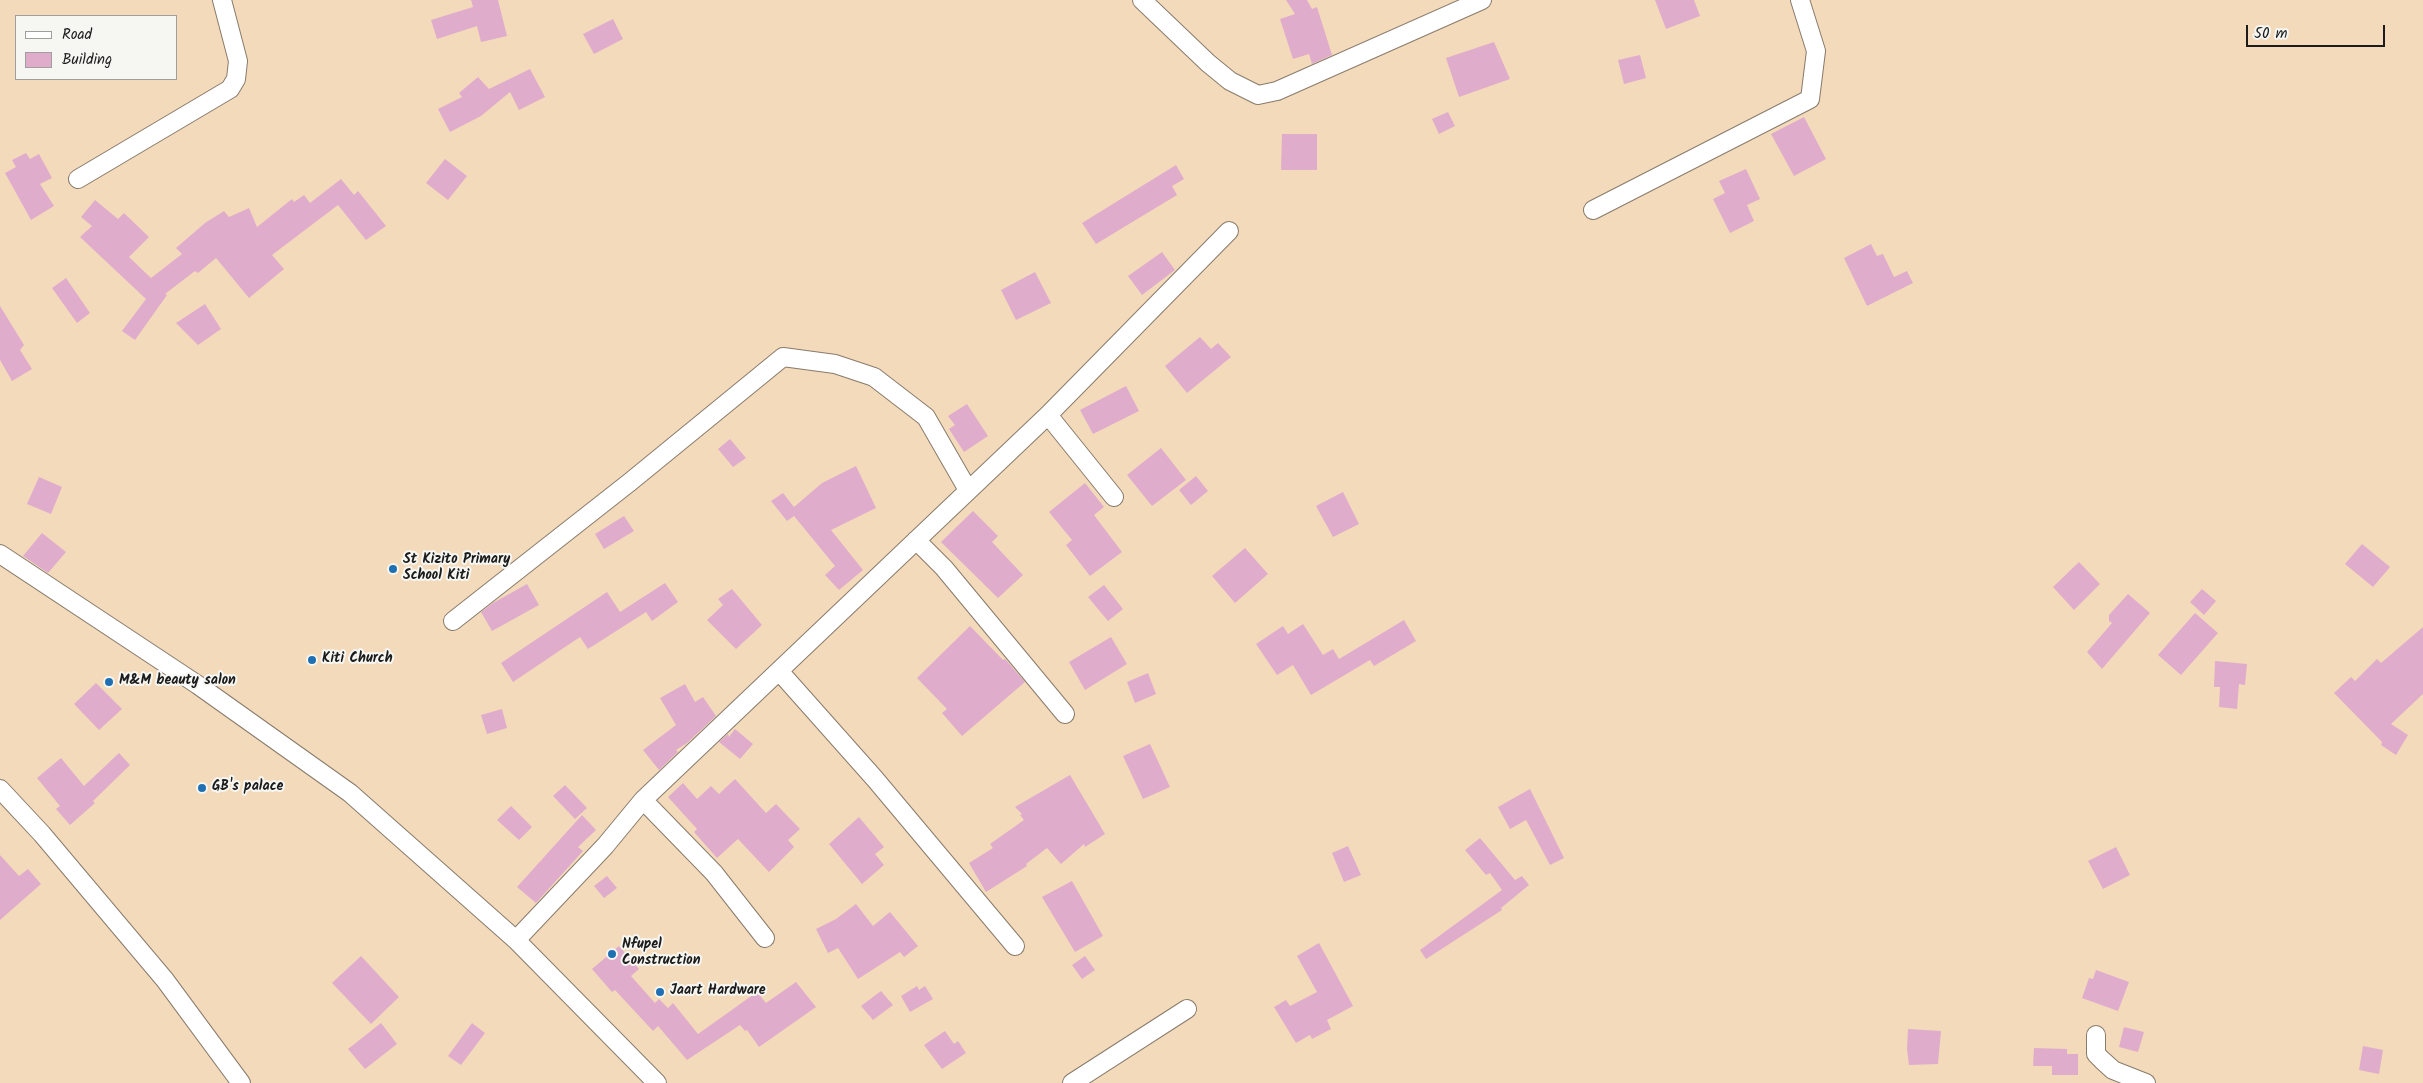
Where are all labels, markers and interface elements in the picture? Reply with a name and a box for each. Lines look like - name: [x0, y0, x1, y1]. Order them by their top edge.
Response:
- legend: [15, 15, 178, 80]
- scale bar: [2248, 15, 2387, 47]
- text: 50 m: [2254, 22, 2288, 46]
- text: Road: [62, 23, 92, 47]
- text: Building: [62, 48, 112, 72]
- place label: St Kizito Primary School Kiti: [403, 553, 510, 586]
- marker: St Kizito Primary School Kiti: [387, 563, 399, 575]
- place label: Kiti Church: [322, 652, 393, 668]
- marker: Kiti Church: [306, 654, 318, 666]
- place label: M&M beauty salon: [119, 674, 236, 690]
- marker: M&M beauty salon: [103, 676, 115, 688]
- place label: GB's palace: [212, 780, 283, 796]
- marker: GB's palace: [196, 782, 208, 794]
- place label: Nfupel Construction: [622, 938, 700, 970]
- marker: Nfupel Construction: [606, 948, 618, 960]
- place label: Jaart Hardware: [670, 984, 766, 1000]
- marker: Jaart Hardware: [654, 986, 666, 998]

